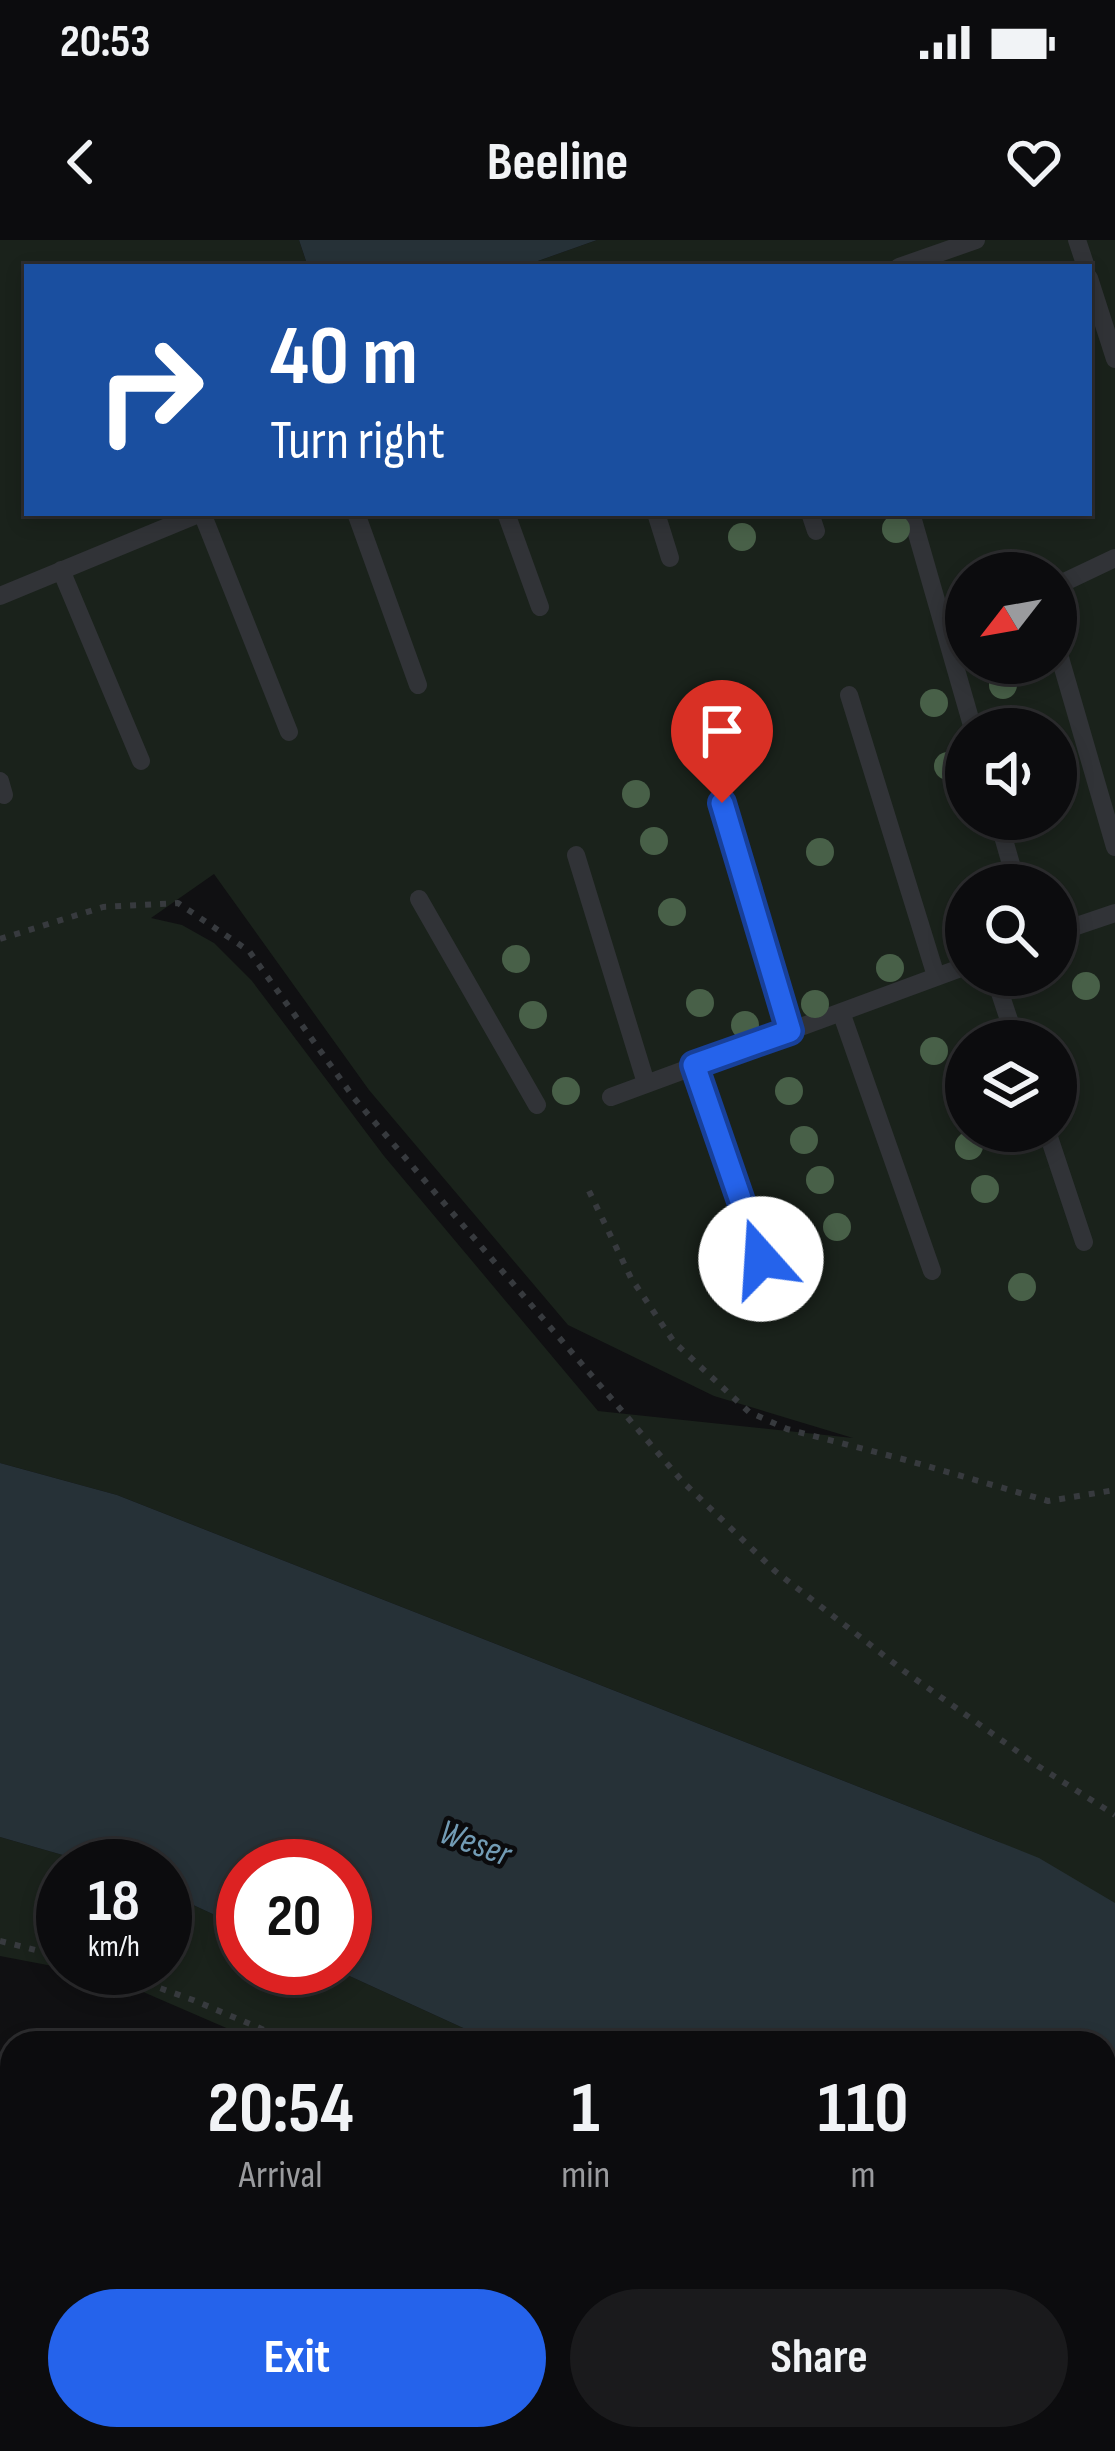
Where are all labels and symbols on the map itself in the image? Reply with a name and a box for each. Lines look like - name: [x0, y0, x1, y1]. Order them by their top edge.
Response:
- north arrow: [945, 552, 1077, 684]
- pin: [671, 680, 773, 803]
- position arrow: [698, 1196, 824, 1322]
- water label: Weser: [433, 1811, 518, 1877]
- speed limit sign: 20: [216, 1839, 372, 1995]

